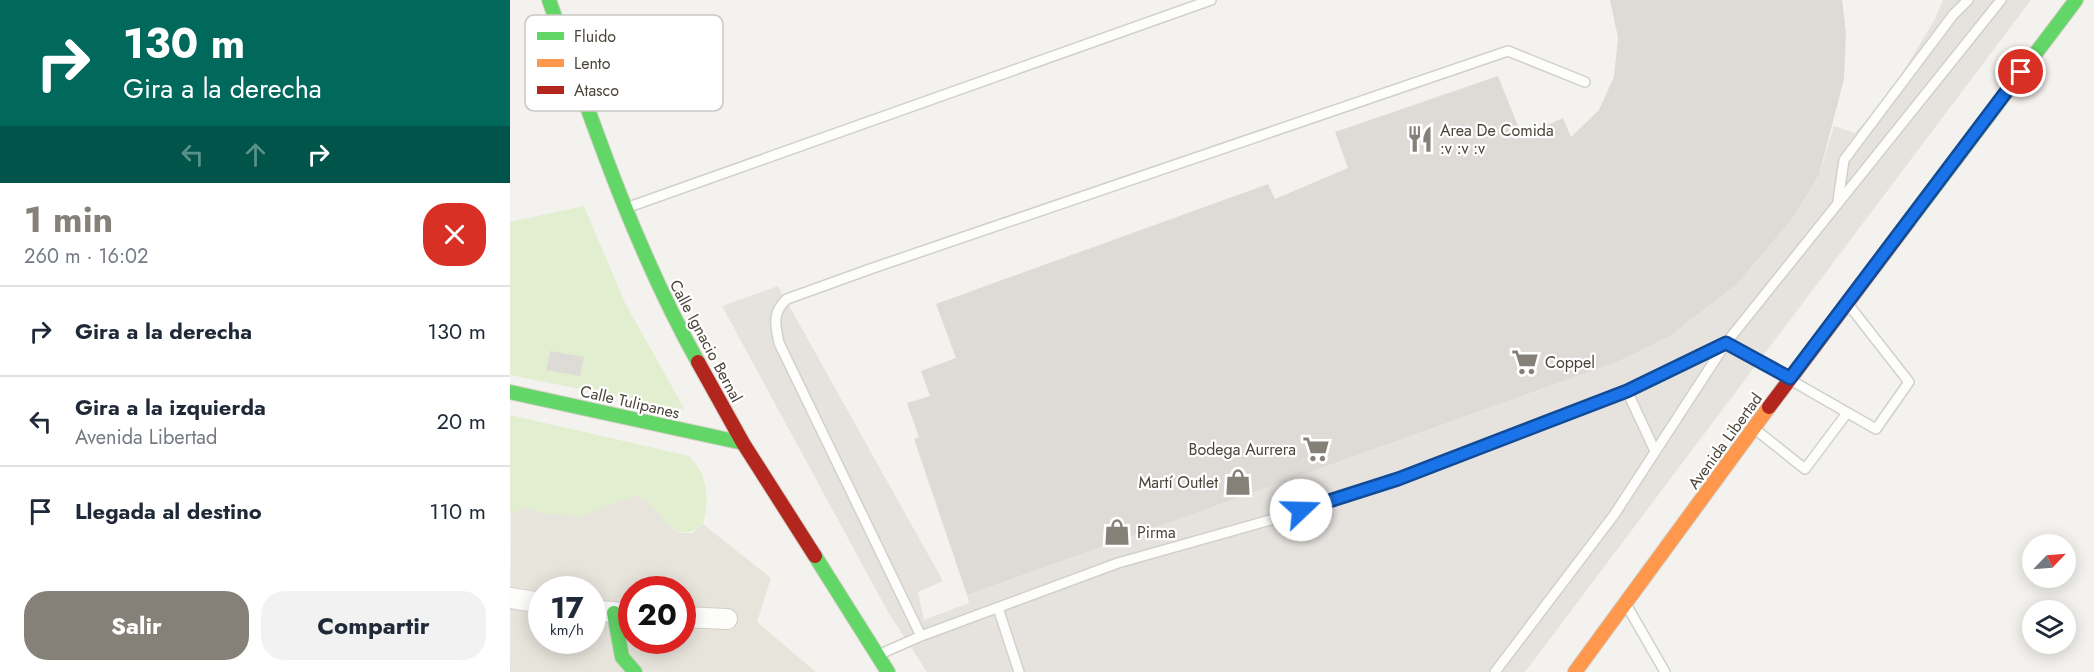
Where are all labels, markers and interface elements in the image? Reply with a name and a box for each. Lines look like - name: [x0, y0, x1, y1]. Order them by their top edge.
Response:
- text: 130 m: [123, 13, 245, 74]
- legend: [525, 15, 723, 111]
- icon: right: [24, 24, 102, 102]
- text: Fluido: [574, 25, 616, 48]
- pin: [1995, 46, 2046, 97]
- text: Lento: [574, 52, 611, 75]
- icon: arrive: [2004, 55, 2037, 88]
- text: Gira a la derecha: [123, 69, 322, 108]
- text: Atasco: [574, 79, 619, 102]
- place label: Area De Comida :v :v :v: [1440, 119, 1554, 160]
- restaurant icon: Area De Comida :v :v :v: [1405, 124, 1435, 154]
- icon: left: [176, 138, 209, 171]
- icon: ahead: [239, 138, 272, 171]
- icon: right: [302, 138, 335, 171]
- text: 1 min: [24, 193, 113, 245]
- button: close: [423, 203, 486, 266]
- text: 260 m · 16:02: [24, 242, 148, 271]
- street label: Calle Ignacio Bernal: [664, 276, 748, 406]
- icon: right: [24, 315, 57, 348]
- text: Gira a la derecha: [75, 315, 252, 347]
- text: 130 m: [427, 315, 486, 347]
- supermarket icon: Coppel: [1510, 347, 1540, 377]
- place label: Coppel: [1545, 351, 1595, 374]
- street label: Calle Tulipanes: [578, 379, 682, 425]
- street label: Avenida Libertad: [1682, 388, 1768, 494]
- text: Gira a la izquierda: [75, 391, 266, 423]
- icon: left: [24, 405, 57, 438]
- text: 20 m: [437, 405, 486, 437]
- text: Avenida Libertad: [75, 423, 217, 452]
- supermarket icon: Bodega Aurrera: [1301, 434, 1331, 464]
- place label: Bodega Aurrera: [1189, 438, 1296, 461]
- shop icon: Martí Outlet: [1223, 467, 1253, 497]
- place label: Martí Outlet: [1138, 471, 1218, 494]
- position arrow: [1269, 478, 1333, 542]
- icon: arrive: [24, 495, 57, 528]
- text: Llegada al destino: [75, 495, 262, 527]
- text: 110 m: [429, 495, 486, 527]
- shop icon: Pirma: [1102, 517, 1132, 547]
- place label: Pirma: [1137, 521, 1176, 544]
- north arrow: [2022, 534, 2076, 588]
- map controls: [2022, 534, 2076, 654]
- speed limit sign: 20: [618, 576, 696, 654]
- text: 17: [550, 586, 584, 629]
- button: Salir: [24, 591, 249, 660]
- button: Compartir: [261, 591, 486, 660]
- button: layers: [2022, 600, 2076, 654]
- text: km/h: [550, 619, 584, 641]

